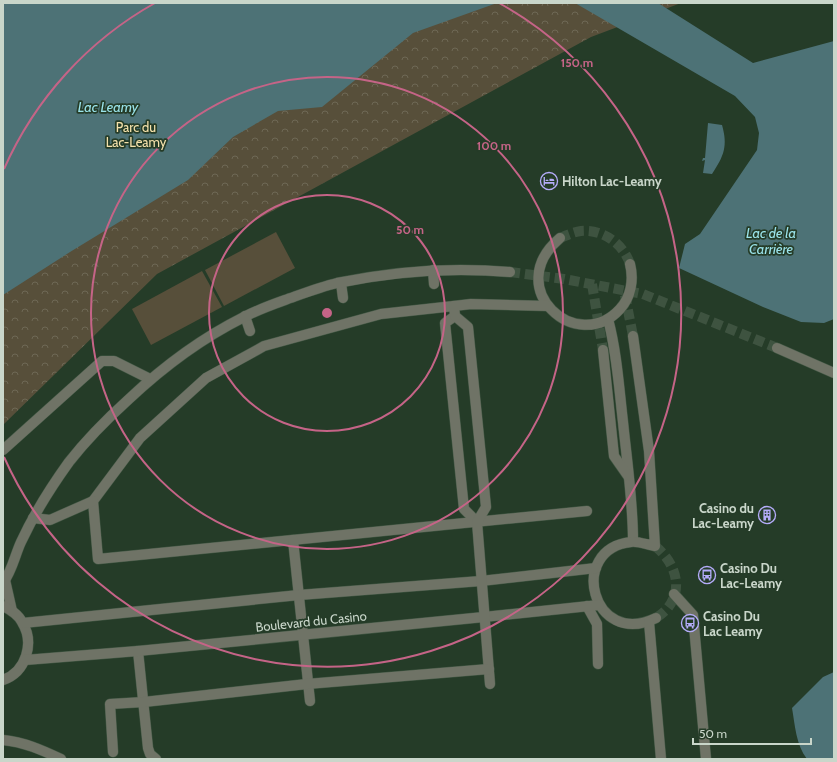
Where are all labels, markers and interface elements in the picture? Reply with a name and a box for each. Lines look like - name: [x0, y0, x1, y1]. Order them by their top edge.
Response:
- text: 150 m: [561, 55, 593, 70]
- water label: Lac Leamy: [78, 98, 139, 116]
- park label: Parc du Lac-Leamy: [106, 119, 167, 150]
- text: 100 m: [477, 138, 511, 153]
- hotel icon: Hilton Lac-Leamy: [539, 171, 559, 191]
- place label: Hilton Lac-Leamy: [562, 173, 662, 189]
- text: 50 m: [396, 222, 424, 237]
- water label: Lac de la Carrière: [746, 224, 796, 258]
- centre of rings: [320, 306, 334, 320]
- place label: Casino du Lac-Leamy: [692, 500, 754, 531]
- building icon: Casino du Lac-Leamy: [757, 505, 777, 525]
- place label: Casino Du Lac-Leamy: [720, 560, 782, 591]
- bus stop icon: Casino Du Lac-Leamy: [697, 565, 717, 585]
- street label: Boulevard du Casino: [255, 607, 367, 635]
- place label: Casino Du Lac Leamy: [703, 608, 762, 639]
- bus stop icon: Casino Du Lac Leamy: [680, 613, 700, 633]
- scale bar: [693, 720, 811, 746]
- text: 50 m: [699, 726, 727, 741]

